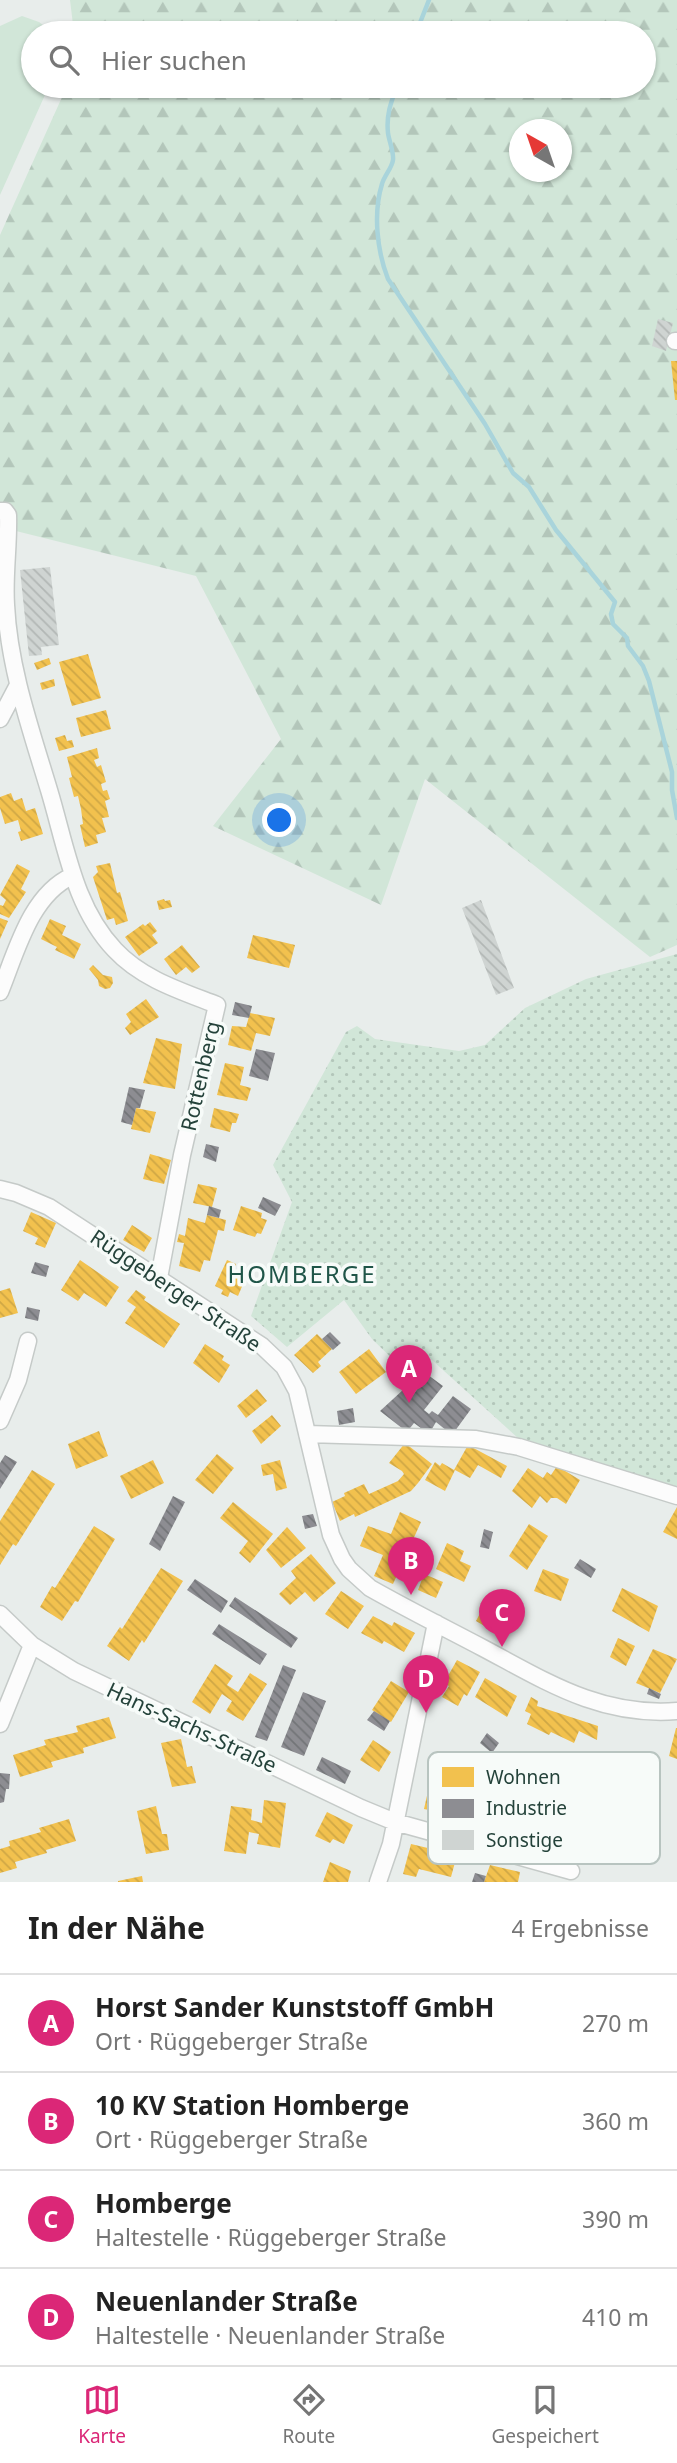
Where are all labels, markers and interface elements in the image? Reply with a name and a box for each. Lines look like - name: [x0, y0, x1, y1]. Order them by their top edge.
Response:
- search box: [21, 21, 656, 98]
- icon: search: [45, 41, 83, 79]
- text: Hier suchen: [101, 42, 247, 78]
- north arrow: [509, 119, 572, 182]
- your location: [262, 803, 296, 837]
- street label: Rottenberg: [174, 1018, 226, 1134]
- street label: Rüggeberger Straße: [85, 1222, 267, 1358]
- district label: HOMBERGE: [228, 1257, 376, 1290]
- pin: A: [386, 1345, 432, 1403]
- pin: B: [388, 1537, 434, 1595]
- pin: C: [479, 1589, 525, 1647]
- pin: D: [403, 1655, 449, 1713]
- street label: Hans-Sachs-Straße: [102, 1675, 282, 1779]
- legend: [428, 1752, 660, 1864]
- text: Wohnen: [486, 1764, 561, 1790]
- text: Industrie: [486, 1795, 567, 1821]
- text: Sonstige: [486, 1827, 563, 1853]
- text: In der Nähe: [28, 1907, 205, 1948]
- text: 4 Ergebnisse: [511, 1912, 649, 1944]
- text: Horst Sander Kunststoff GmbH: [95, 1989, 494, 2025]
- text: A: [43, 2007, 59, 2039]
- text: 270 m: [582, 2007, 649, 2039]
- text: Ort · Rüggeberger Straße: [95, 2025, 368, 2057]
- text: 10 KV Station Homberge: [95, 2087, 409, 2123]
- text: B: [43, 2105, 59, 2137]
- text: 360 m: [582, 2105, 649, 2137]
- text: Ort · Rüggeberger Straße: [95, 2123, 368, 2155]
- text: Homberge: [95, 2185, 232, 2221]
- text: C: [44, 2203, 58, 2235]
- text: 390 m: [582, 2203, 649, 2235]
- text: Haltestelle · Rüggeberger Straße: [95, 2221, 447, 2253]
- text: Neuenlander Straße: [95, 2283, 358, 2319]
- text: D: [43, 2301, 59, 2333]
- text: 410 m: [582, 2301, 649, 2333]
- text: Haltestelle · Neuenlander Straße: [95, 2319, 445, 2351]
- tab: Karte: [78, 2381, 126, 2449]
- tab: Route: [282, 2381, 335, 2449]
- tab: Gespeichert: [492, 2381, 599, 2449]

